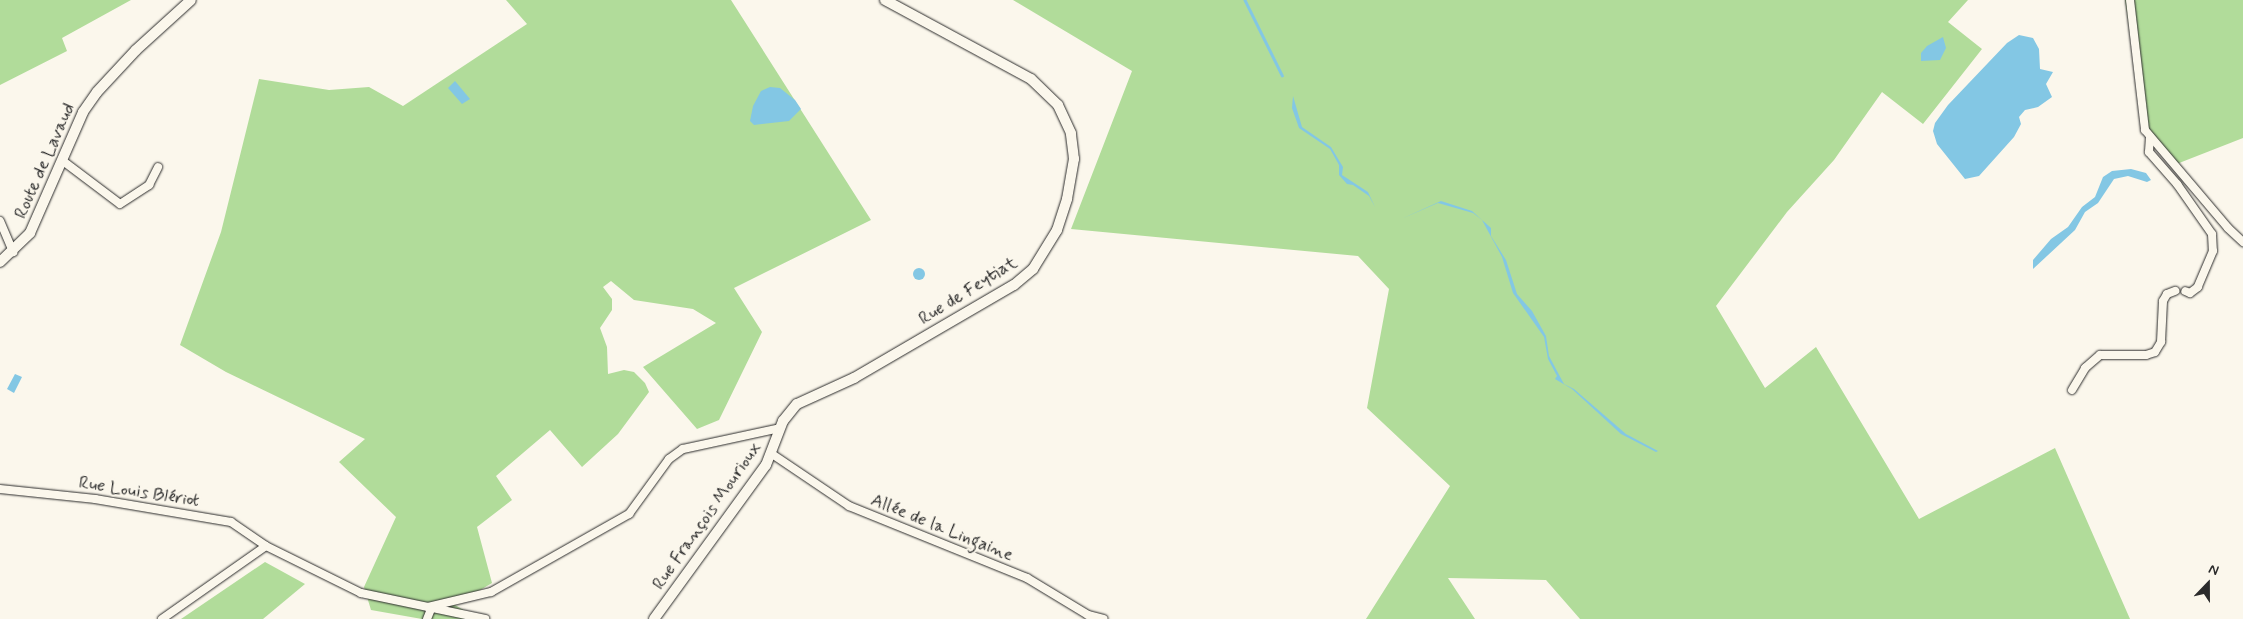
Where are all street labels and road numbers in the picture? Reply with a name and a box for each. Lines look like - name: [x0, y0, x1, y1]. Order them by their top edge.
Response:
- street label: Route de Lavaud: [10, 100, 80, 222]
- street label: Rue de Feytiat: [915, 252, 1021, 330]
- street label: Rue François Mourioux: [649, 440, 765, 592]
- street label: Rue Louis Blériot: [77, 472, 201, 512]
- street label: Allée de la Lingaine: [869, 490, 1015, 566]

